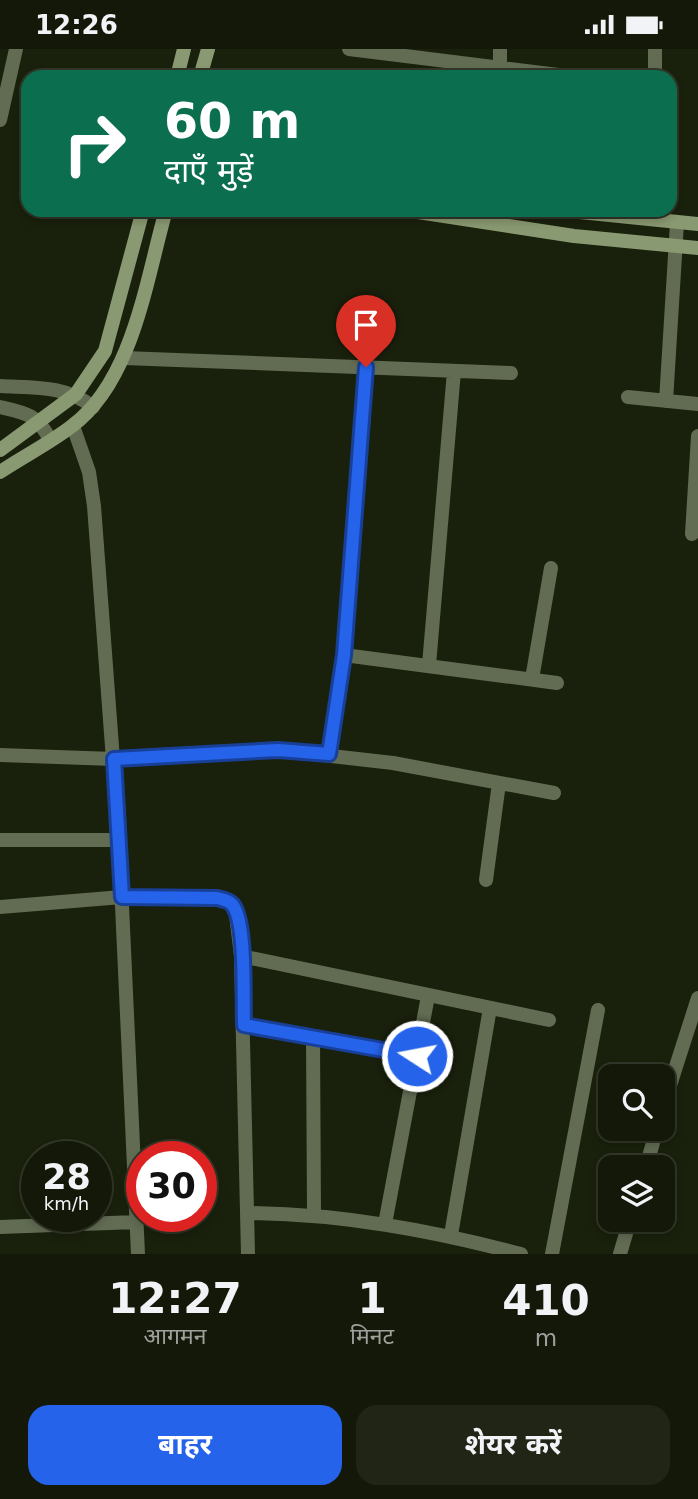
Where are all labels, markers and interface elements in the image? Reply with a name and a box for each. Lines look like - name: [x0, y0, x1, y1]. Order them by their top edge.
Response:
- text: 12:26: [35, 10, 118, 40]
- text: 60 m: [164, 93, 300, 150]
- icon: right: [49, 98, 140, 189]
- text: दाएँ मुड़ें: [164, 152, 253, 190]
- pin: [336, 295, 396, 367]
- icon: arrive: [347, 306, 385, 344]
- position arrow: [380, 1019, 454, 1093]
- map controls: [598, 1064, 675, 1232]
- button: search: [598, 1064, 675, 1141]
- speed limit sign: 30: [126, 1141, 217, 1232]
- button: layers: [598, 1155, 675, 1232]
- text: 28: [42, 1157, 91, 1197]
- text: km/h: [44, 1193, 89, 1214]
- text: 12:27: [108, 1274, 242, 1323]
- text: 1: [357, 1274, 387, 1323]
- text: 410: [502, 1276, 590, 1325]
- text: आगमन: [143, 1323, 206, 1349]
- text: मिनट: [350, 1323, 394, 1349]
- text: m: [535, 1325, 557, 1351]
- button: बाहर: [28, 1405, 342, 1485]
- button: शेयर करें: [356, 1405, 670, 1485]

